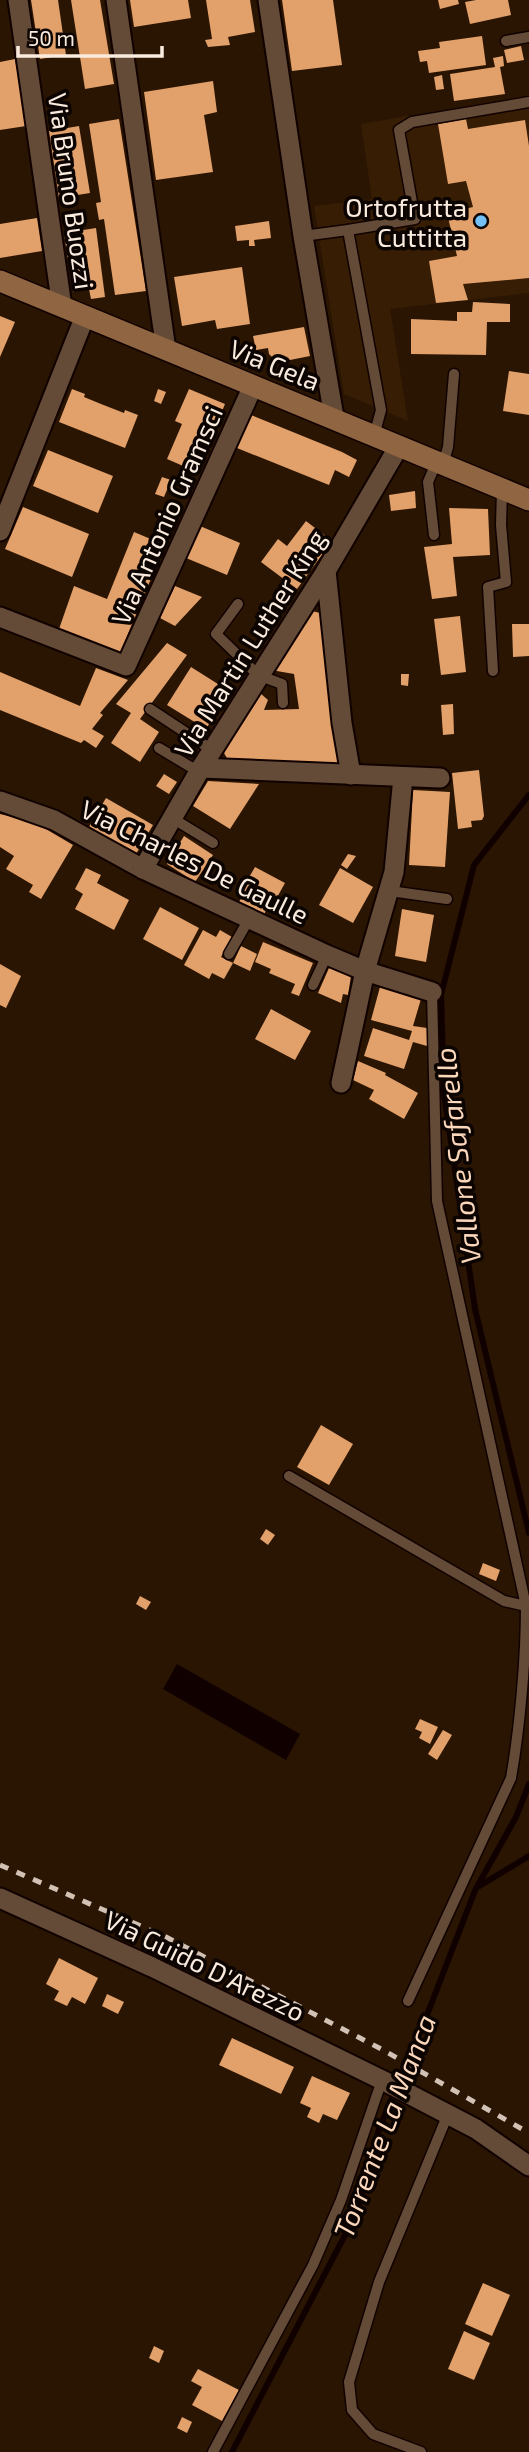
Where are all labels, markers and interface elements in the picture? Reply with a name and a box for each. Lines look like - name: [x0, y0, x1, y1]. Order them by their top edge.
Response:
- scale bar: [18, 14, 161, 58]
- text: 50 m: [28, 25, 75, 50]
- street label: Via Bruno Buozzi: [43, 91, 101, 291]
- place label: Ortofrutta Cuttitta: [345, 191, 467, 252]
- marker: Ortofrutta Cuttitta: [473, 213, 489, 229]
- street label: Via Gela: [225, 332, 325, 396]
- street label: Via Antonio Gramsci: [104, 401, 228, 629]
- street label: Via Martin Luther King: [167, 524, 331, 762]
- street label: Via Charles De Gaulle: [76, 792, 314, 930]
- water label: Vallone Safarello: [427, 1046, 487, 1266]
- street label: Via Guido D'Arezzo: [100, 1903, 310, 2027]
- water label: Torrente La Manca: [326, 2009, 442, 2243]

